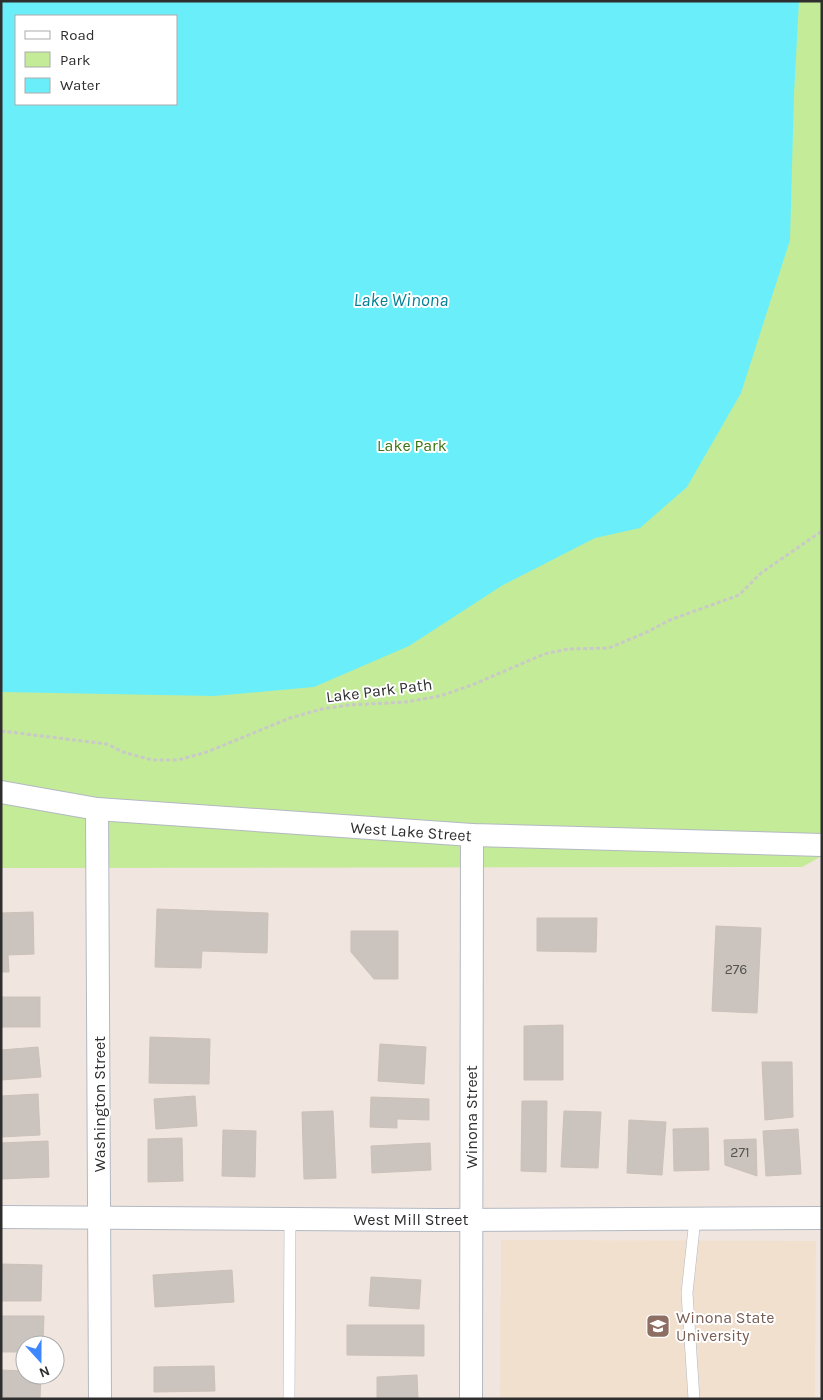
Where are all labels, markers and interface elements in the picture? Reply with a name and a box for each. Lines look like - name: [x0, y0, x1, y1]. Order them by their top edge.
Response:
- legend: [15, 15, 178, 105]
- text: Road: [60, 26, 95, 44]
- text: Park: [60, 51, 90, 69]
- text: Water: [60, 76, 101, 94]
- water label: Lake Winona: [354, 289, 448, 311]
- park label: Lake Park: [377, 436, 447, 455]
- street label: Lake Park Path: [325, 675, 433, 706]
- street label: West Lake Street: [350, 818, 472, 845]
- house number: 276: [725, 961, 747, 978]
- street label: Washington Street: [90, 1036, 109, 1172]
- street label: Winona Street: [462, 1065, 481, 1169]
- house number: 271: [730, 1144, 750, 1161]
- street label: West Mill Street: [353, 1210, 469, 1229]
- place label: Winona State University: [676, 1308, 774, 1345]
- school or university icon: Winona State University: [645, 1313, 671, 1339]
- north arrow: [15, 1335, 65, 1385]
- text: N: [37, 1362, 52, 1381]

